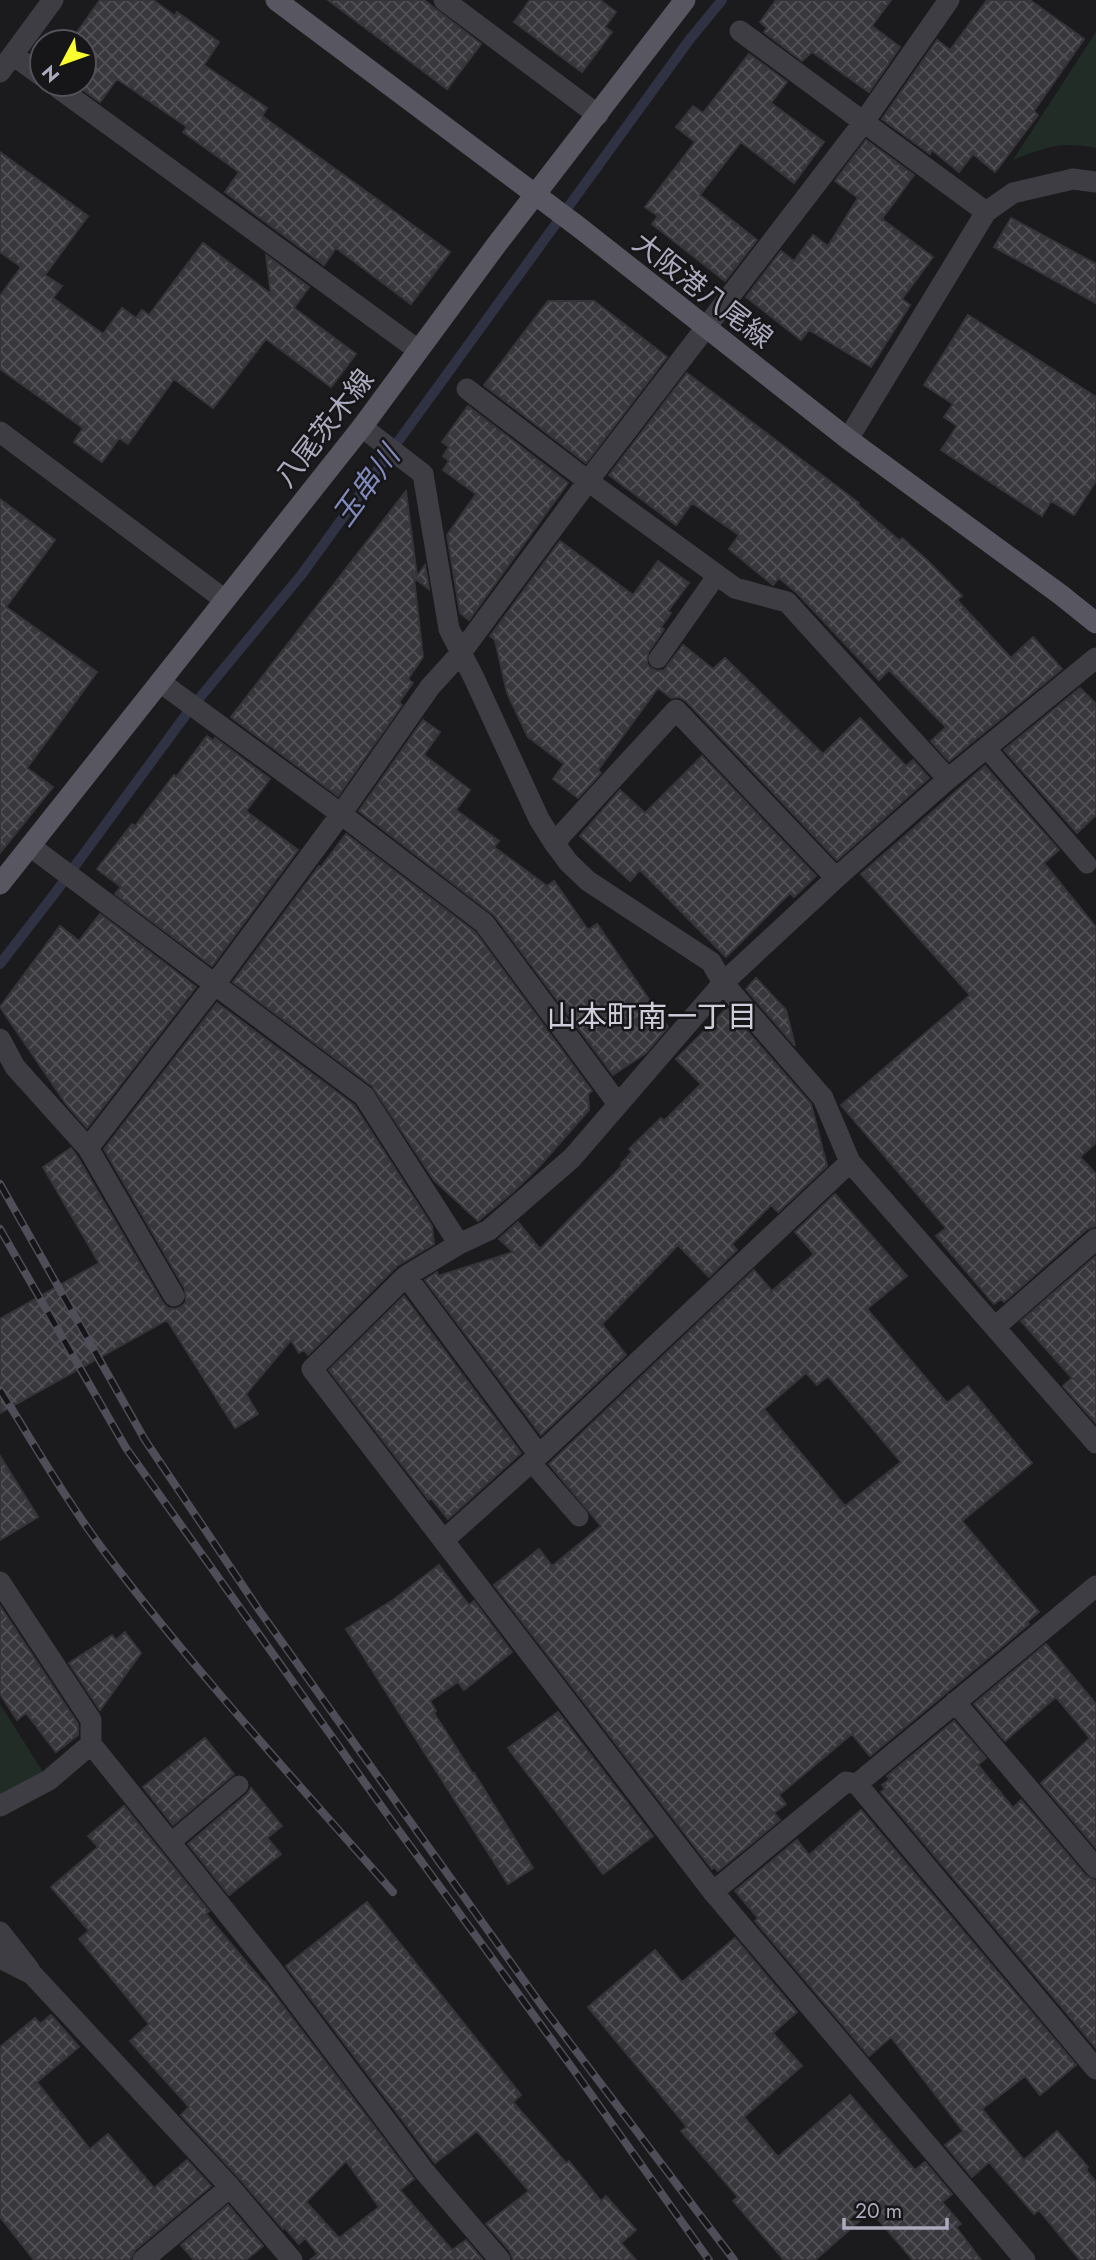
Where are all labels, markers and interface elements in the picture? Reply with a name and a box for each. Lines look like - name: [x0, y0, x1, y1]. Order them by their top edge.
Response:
- north arrow: [28, 28, 98, 98]
- text: N: [35, 59, 66, 88]
- street label: 大阪港八尾線: [624, 223, 782, 358]
- street label: 八尾茨木線: [265, 361, 384, 496]
- water label: 玉串川: [322, 434, 411, 535]
- district label: 山本町南一丁目: [547, 995, 757, 1038]
- scale bar: [844, 2186, 947, 2230]
- text: 20 m: [855, 2196, 902, 2226]

